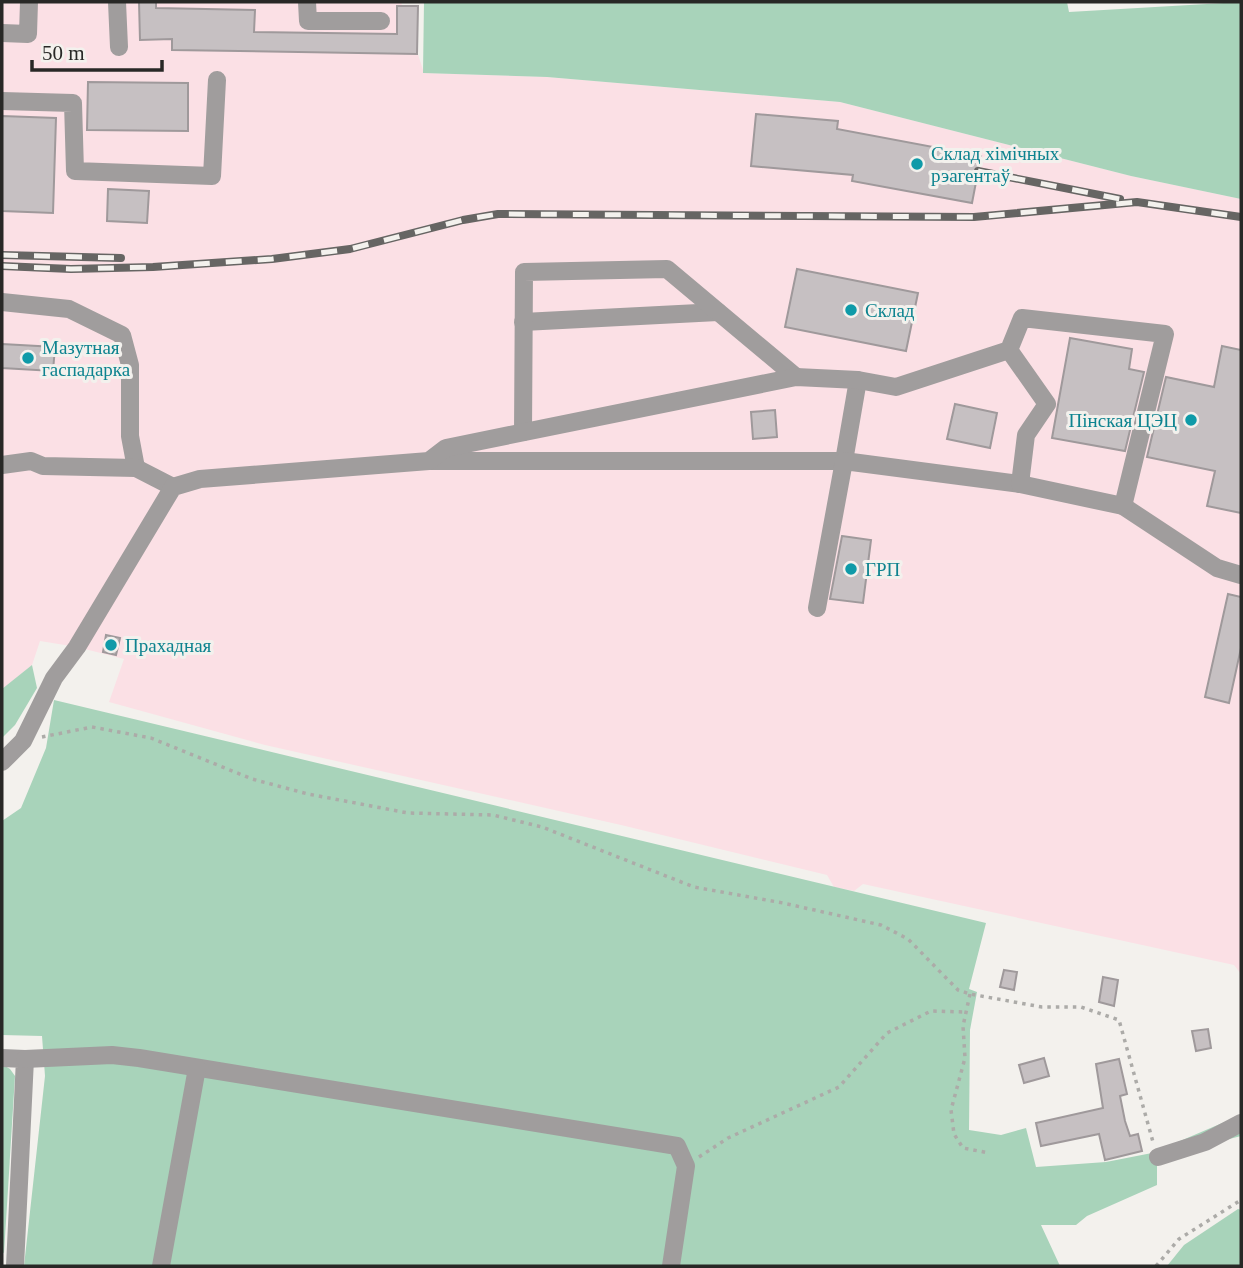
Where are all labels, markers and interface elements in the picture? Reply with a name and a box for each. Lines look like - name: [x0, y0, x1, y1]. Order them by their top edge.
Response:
- scale bar: [32, 28, 161, 72]
- text: 50 m: [42, 41, 85, 65]
- place label: Склад хімічных рэагентаў: [931, 143, 1060, 186]
- marker: Склад хімічных рэагентаў: [909, 156, 925, 172]
- place label: Склад: [865, 300, 915, 321]
- marker: Склад: [843, 302, 859, 318]
- place label: Мазутная гаспадарка: [42, 337, 131, 380]
- marker: Мазутная гаспадарка: [20, 350, 36, 366]
- place label: Пінская ЦЭЦ: [1069, 410, 1177, 431]
- marker: Пінская ЦЭЦ: [1183, 412, 1199, 428]
- place label: ГРП: [865, 559, 901, 580]
- marker: ГРП: [843, 561, 859, 577]
- place label: Прахадная: [125, 635, 212, 656]
- marker: Прахадная: [103, 637, 119, 653]

